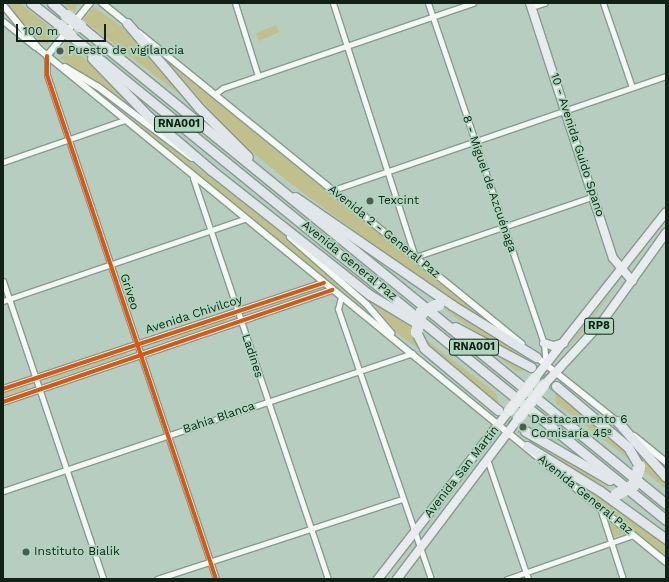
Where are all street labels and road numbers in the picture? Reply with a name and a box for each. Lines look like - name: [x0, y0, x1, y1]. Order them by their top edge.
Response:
- street label: 10 - Avenida Guido Spano: [547, 71, 607, 219]
- street label: 8 - Miguel de Azcuénaga: [459, 113, 519, 255]
- road number: RNA001: [153, 115, 205, 133]
- street label: Avenida 2 - General Paz: [325, 182, 443, 282]
- street label: Avenida General Paz: [298, 218, 400, 304]
- street label: Griveo: [116, 272, 142, 312]
- street label: Avenida Chivilcoy: [143, 292, 245, 338]
- road number: RP8: [584, 317, 614, 335]
- street label: Ladines: [238, 332, 266, 380]
- road number: RNA001: [448, 338, 500, 356]
- street label: Bahía Blanca: [181, 399, 257, 437]
- street label: Avenida San Martín: [422, 423, 502, 521]
- street label: Avenida General Paz: [534, 452, 636, 538]

